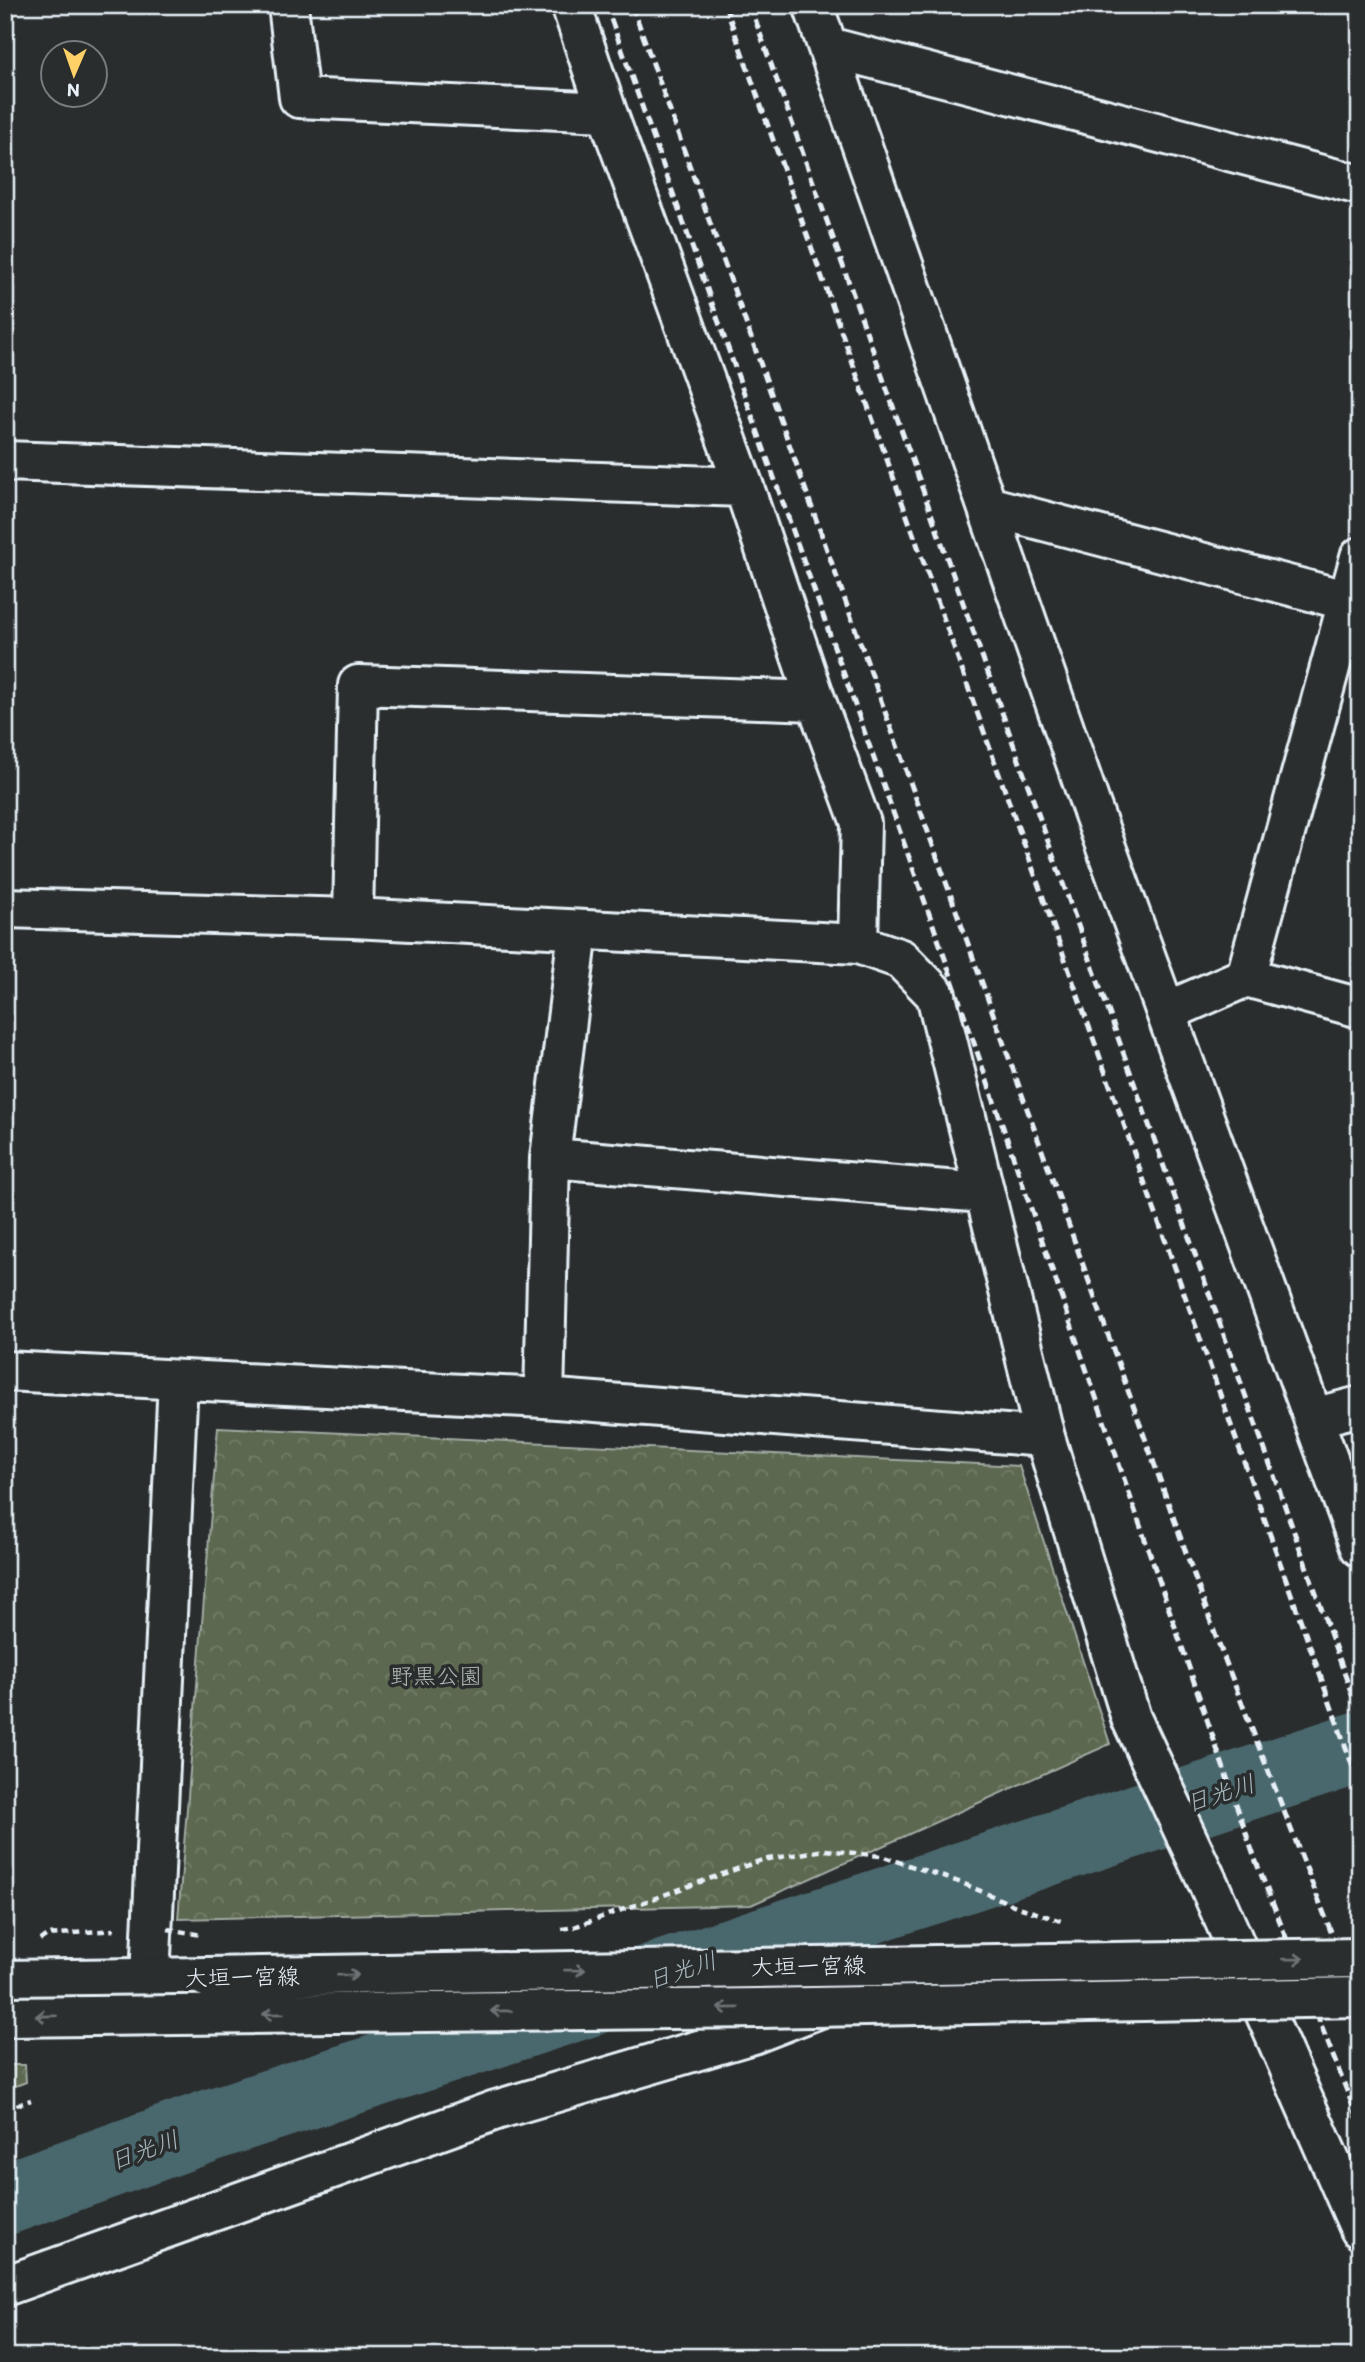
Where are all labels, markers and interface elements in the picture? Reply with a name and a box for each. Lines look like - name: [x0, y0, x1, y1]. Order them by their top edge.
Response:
- north arrow: [38, 38, 108, 108]
- text: N: [67, 79, 80, 102]
- park label: 野黒公園: [390, 1662, 482, 1690]
- water label: 日光川: [1181, 1768, 1259, 1818]
- water label: 日光川: [643, 1945, 721, 1995]
- street label: 大垣一宮線: [750, 1951, 866, 1981]
- one-way arrow: [1281, 1952, 1304, 1966]
- street label: 大垣一宮線: [184, 1962, 300, 1992]
- one-way arrow: [564, 1964, 587, 1977]
- one-way arrow: [336, 1968, 359, 1982]
- one-way arrow: [717, 2001, 740, 2015]
- one-way arrow: [489, 2004, 512, 2018]
- one-way arrow: [262, 2007, 285, 2021]
- one-way arrow: [34, 2010, 57, 2023]
- water label: 日光川: [105, 2124, 183, 2176]

